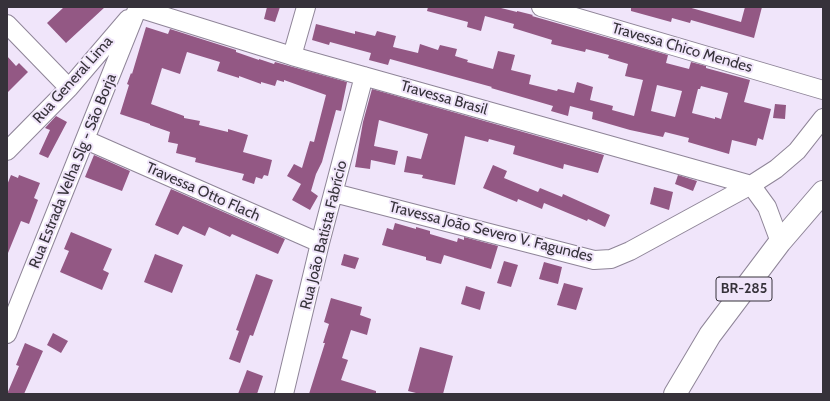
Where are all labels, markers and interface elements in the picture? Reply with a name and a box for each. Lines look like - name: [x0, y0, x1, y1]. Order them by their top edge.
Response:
- street label: Travessa Chico Mendes: [610, 19, 754, 77]
- street label: Rua General Lima: [29, 33, 117, 127]
- street label: Rua Estrada Velha Slg - São Borja: [26, 71, 120, 271]
- street label: Travessa Brasil: [398, 77, 490, 119]
- street label: Travessa Otto Flach: [143, 159, 263, 225]
- street label: Rua João Batista Fabrício: [297, 159, 351, 311]
- street label: Travessa João Severo V. Fagundes: [387, 198, 595, 266]
- road number: BR-285: [716, 277, 772, 301]

